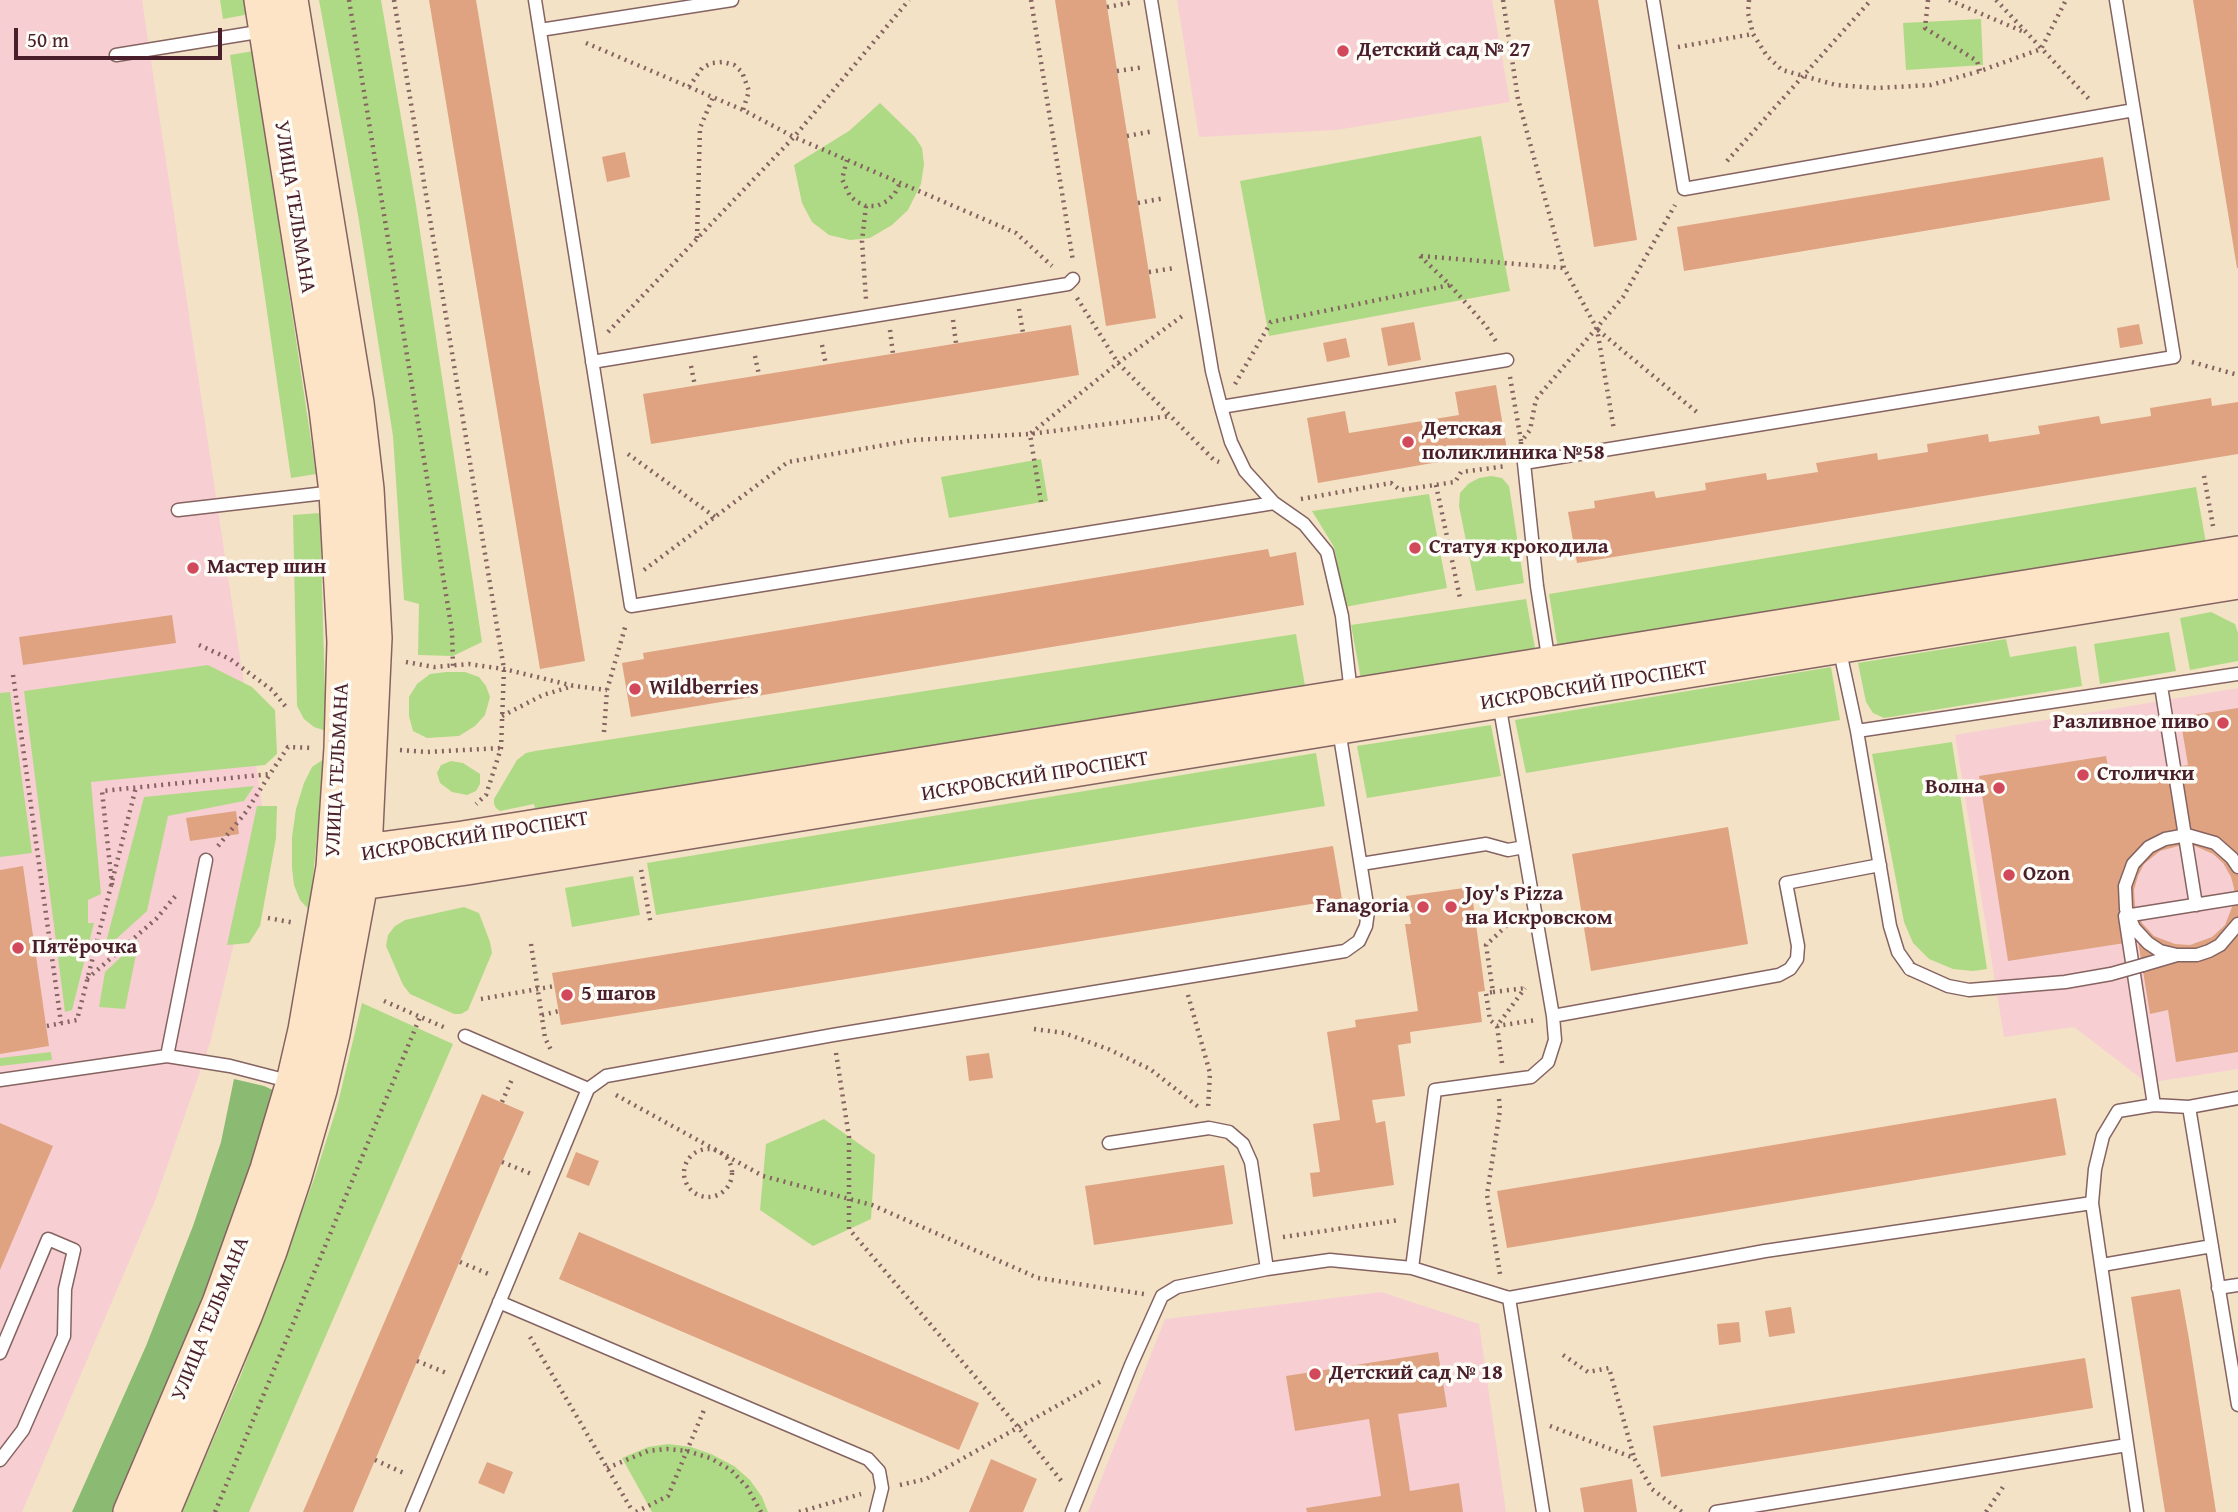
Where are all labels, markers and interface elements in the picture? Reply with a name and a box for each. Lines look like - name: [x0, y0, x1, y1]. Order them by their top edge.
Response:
- scale bar: [18, 14, 226, 58]
- text: 50 m: [27, 24, 69, 55]
- place label: Детский сад № 27: [1357, 38, 1531, 64]
- marker: Детский сад № 27: [1335, 43, 1351, 59]
- street label: УЛИЦА ТЕЛЬМАНА: [268, 119, 320, 295]
- place label: Детская поликлиника №58: [1422, 417, 1605, 467]
- marker: Детская поликлиника №58: [1400, 434, 1416, 450]
- place label: Статуя крокодила: [1429, 535, 1609, 561]
- marker: Статуя крокодила: [1407, 540, 1423, 556]
- place label: Мастер шин: [207, 555, 326, 581]
- marker: Мастер шин: [185, 560, 201, 576]
- street label: ИСКРОВСКИЙ ПРОСПЕКТ: [1479, 656, 1709, 716]
- place label: Wildberries: [649, 676, 759, 702]
- marker: Wildberries: [627, 681, 643, 697]
- street label: УЛИЦА ТЕЛЬМАНА: [321, 682, 355, 858]
- place label: Разливное пиво: [2053, 710, 2209, 736]
- marker: Разливное пиво: [2215, 715, 2231, 731]
- street label: ИСКРОВСКИЙ ПРОСПЕКТ: [920, 747, 1150, 807]
- place label: Столички: [2097, 762, 2194, 788]
- marker: Столички: [2075, 767, 2091, 783]
- place label: Волна: [1925, 775, 1985, 801]
- marker: Волна: [1991, 780, 2007, 796]
- street label: ИСКРОВСКИЙ ПРОСПЕКТ: [360, 807, 590, 867]
- place label: Ozon: [2023, 862, 2070, 888]
- marker: Ozon: [2001, 867, 2017, 883]
- place label: Joy's Pizza на Искровском: [1465, 882, 1613, 932]
- place label: Fanagoria: [1316, 894, 1409, 920]
- marker: Fanagoria: [1415, 899, 1431, 915]
- marker: Joy's Pizza на Искровском: [1443, 899, 1459, 915]
- place label: Пятёрочка: [32, 935, 137, 961]
- marker: Пятёрочка: [10, 940, 26, 956]
- place label: 5 шагов: [581, 982, 656, 1008]
- marker: 5 шагов: [559, 987, 575, 1003]
- street label: УЛИЦА ТЕЛЬМАНА: [167, 1233, 255, 1405]
- place label: Детский сад № 18: [1329, 1361, 1503, 1387]
- marker: Детский сад № 18: [1307, 1366, 1323, 1382]

